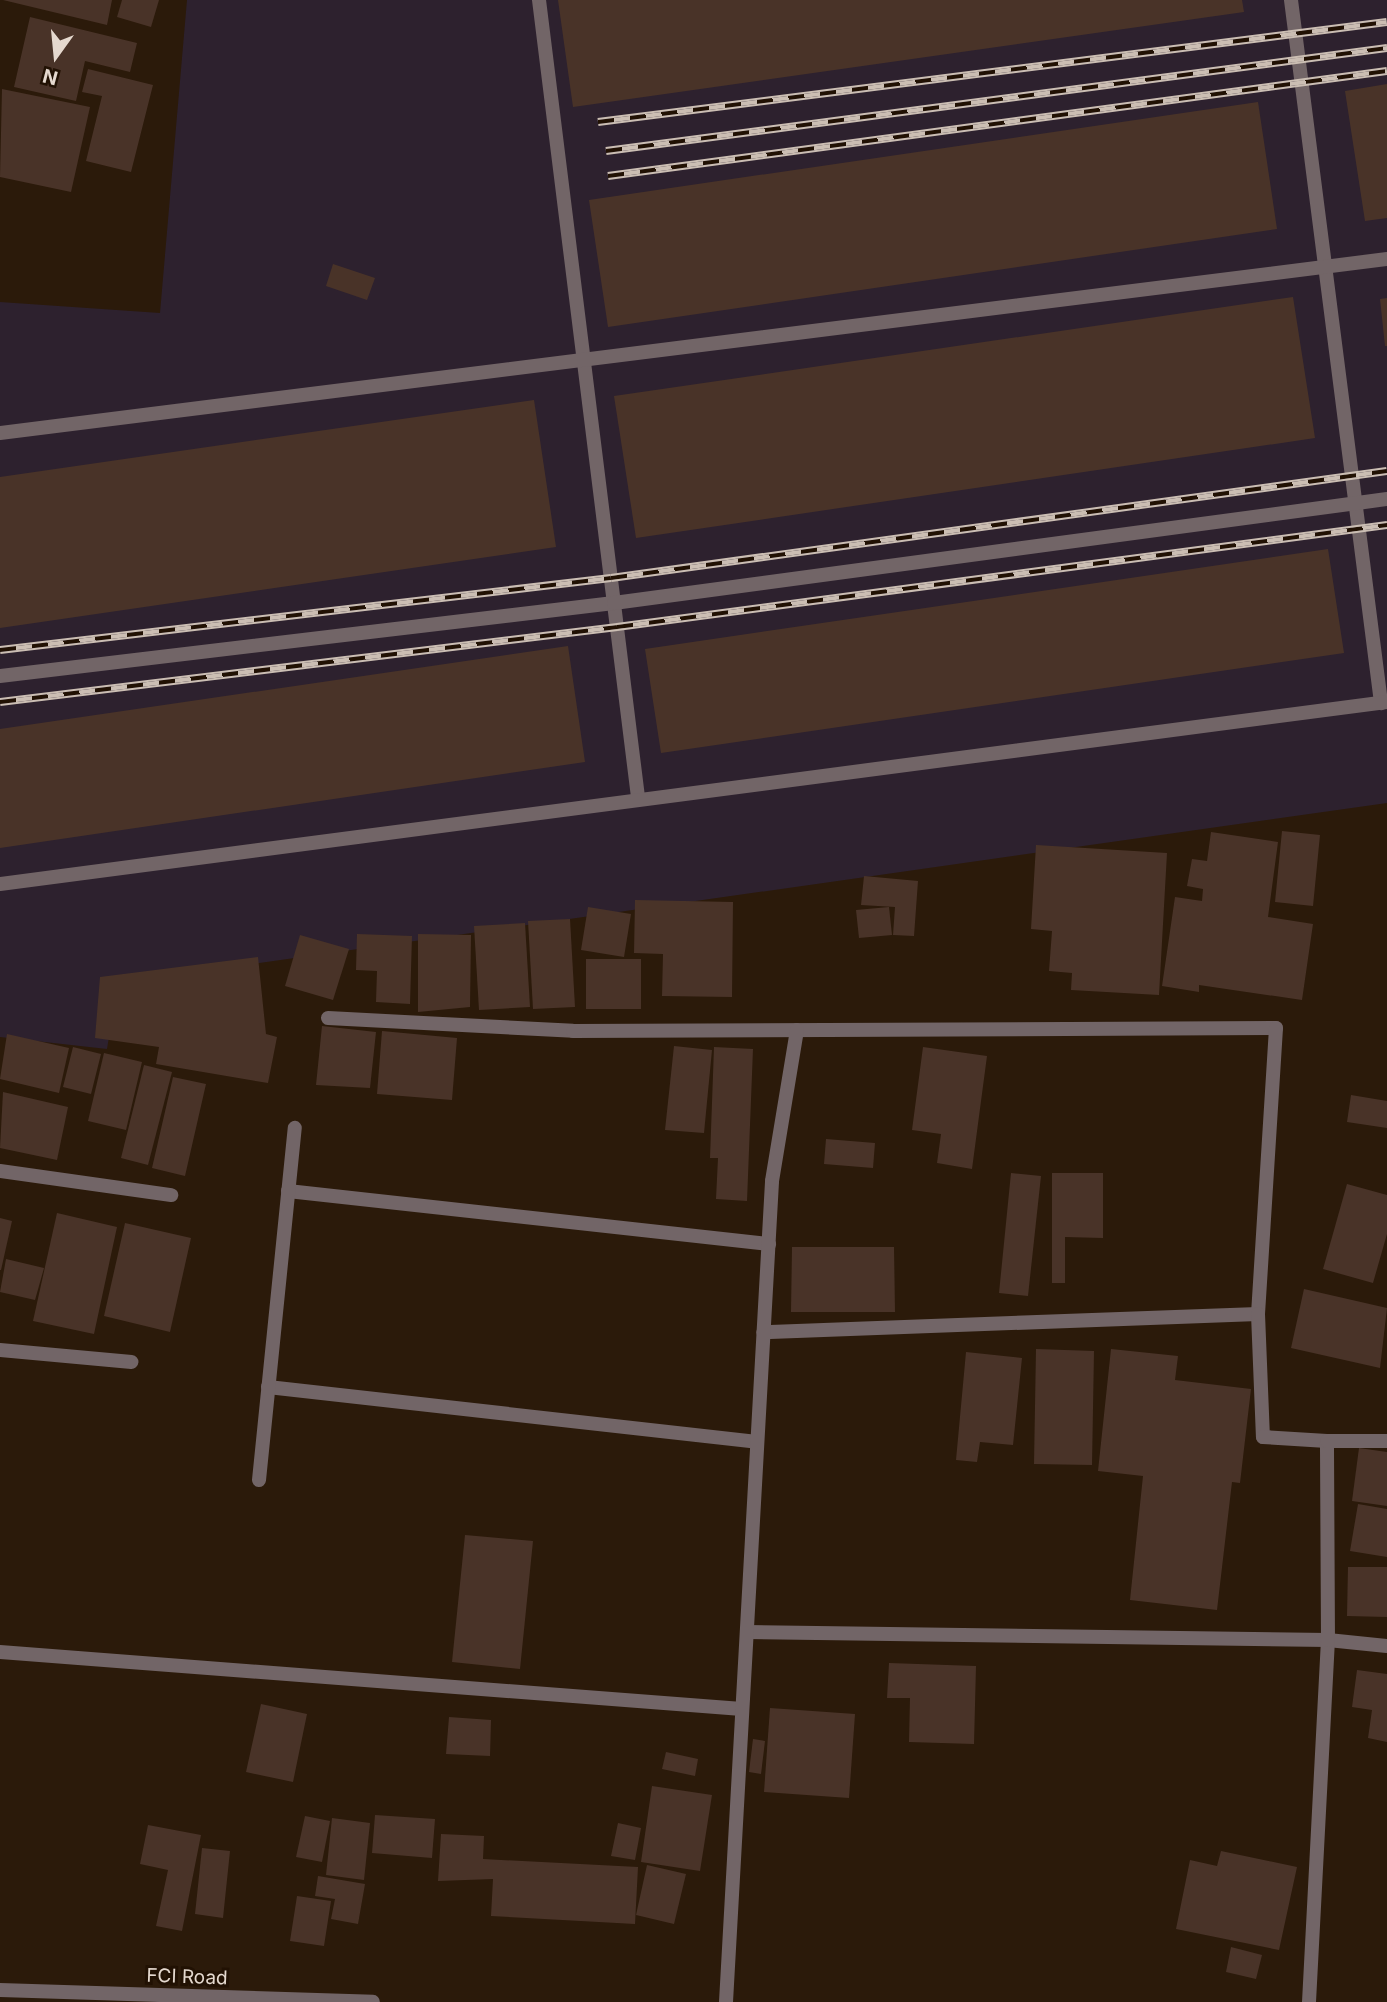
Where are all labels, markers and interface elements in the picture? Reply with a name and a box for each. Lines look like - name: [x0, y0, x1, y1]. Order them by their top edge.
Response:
- north arrow: [21, 21, 91, 91]
- text: N: [40, 64, 60, 90]
- street label: FCI Road: [146, 1964, 228, 1990]

